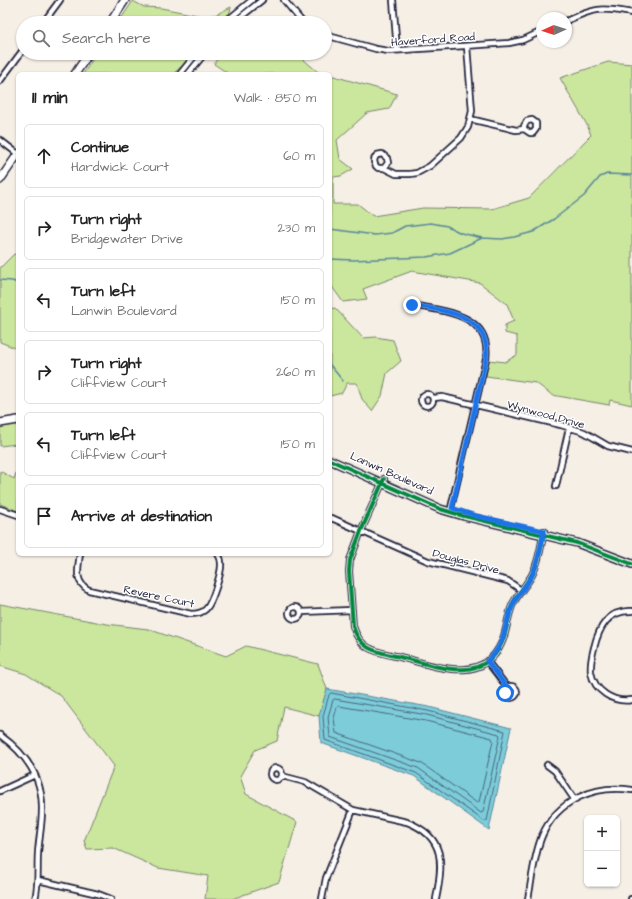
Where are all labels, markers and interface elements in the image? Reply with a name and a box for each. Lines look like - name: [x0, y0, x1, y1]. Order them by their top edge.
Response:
- north arrow: [536, 12, 572, 48]
- search box: [16, 16, 332, 60]
- icon: search: [30, 27, 52, 49]
- text: Search here: [62, 28, 151, 49]
- street label: Haverford Road: [391, 29, 476, 50]
- text: 11 min: [32, 86, 67, 110]
- text: Walk · 850 m: [234, 89, 316, 107]
- text: Continue: [71, 137, 129, 158]
- icon: ahead: [33, 145, 55, 167]
- text: 60 m: [283, 147, 315, 165]
- text: Hardwick Court: [71, 158, 169, 176]
- text: Turn right: [71, 209, 142, 230]
- icon: right: [33, 217, 55, 239]
- text: 230 m: [277, 219, 315, 237]
- text: Bridgewater Drive: [71, 230, 183, 248]
- text: Turn left: [71, 281, 135, 302]
- icon: left: [33, 289, 55, 311]
- text: 150 m: [281, 291, 315, 309]
- route end: [403, 296, 421, 314]
- text: Lanwin Boulevard: [71, 302, 177, 320]
- text: Turn right: [71, 353, 142, 374]
- icon: right: [33, 361, 55, 383]
- text: 260 m: [276, 363, 315, 381]
- text: Cliffview Court: [71, 374, 167, 392]
- street label: Wynwood Drive: [505, 397, 586, 433]
- text: Turn left: [71, 425, 135, 446]
- icon: left: [33, 433, 55, 455]
- text: 150 m: [281, 435, 315, 453]
- text: Cliffview Court: [71, 446, 167, 464]
- street label: Lanwin Boulevard: [348, 448, 436, 499]
- icon: arrive: [33, 505, 55, 527]
- text: Arrive at destination: [71, 506, 212, 527]
- street label: Douglas Drive: [431, 545, 501, 579]
- street label: Revere Court: [122, 582, 196, 611]
- route start: [496, 684, 514, 702]
- map controls: [584, 815, 620, 887]
- button: +: [584, 815, 620, 851]
- button: −: [584, 851, 620, 887]

